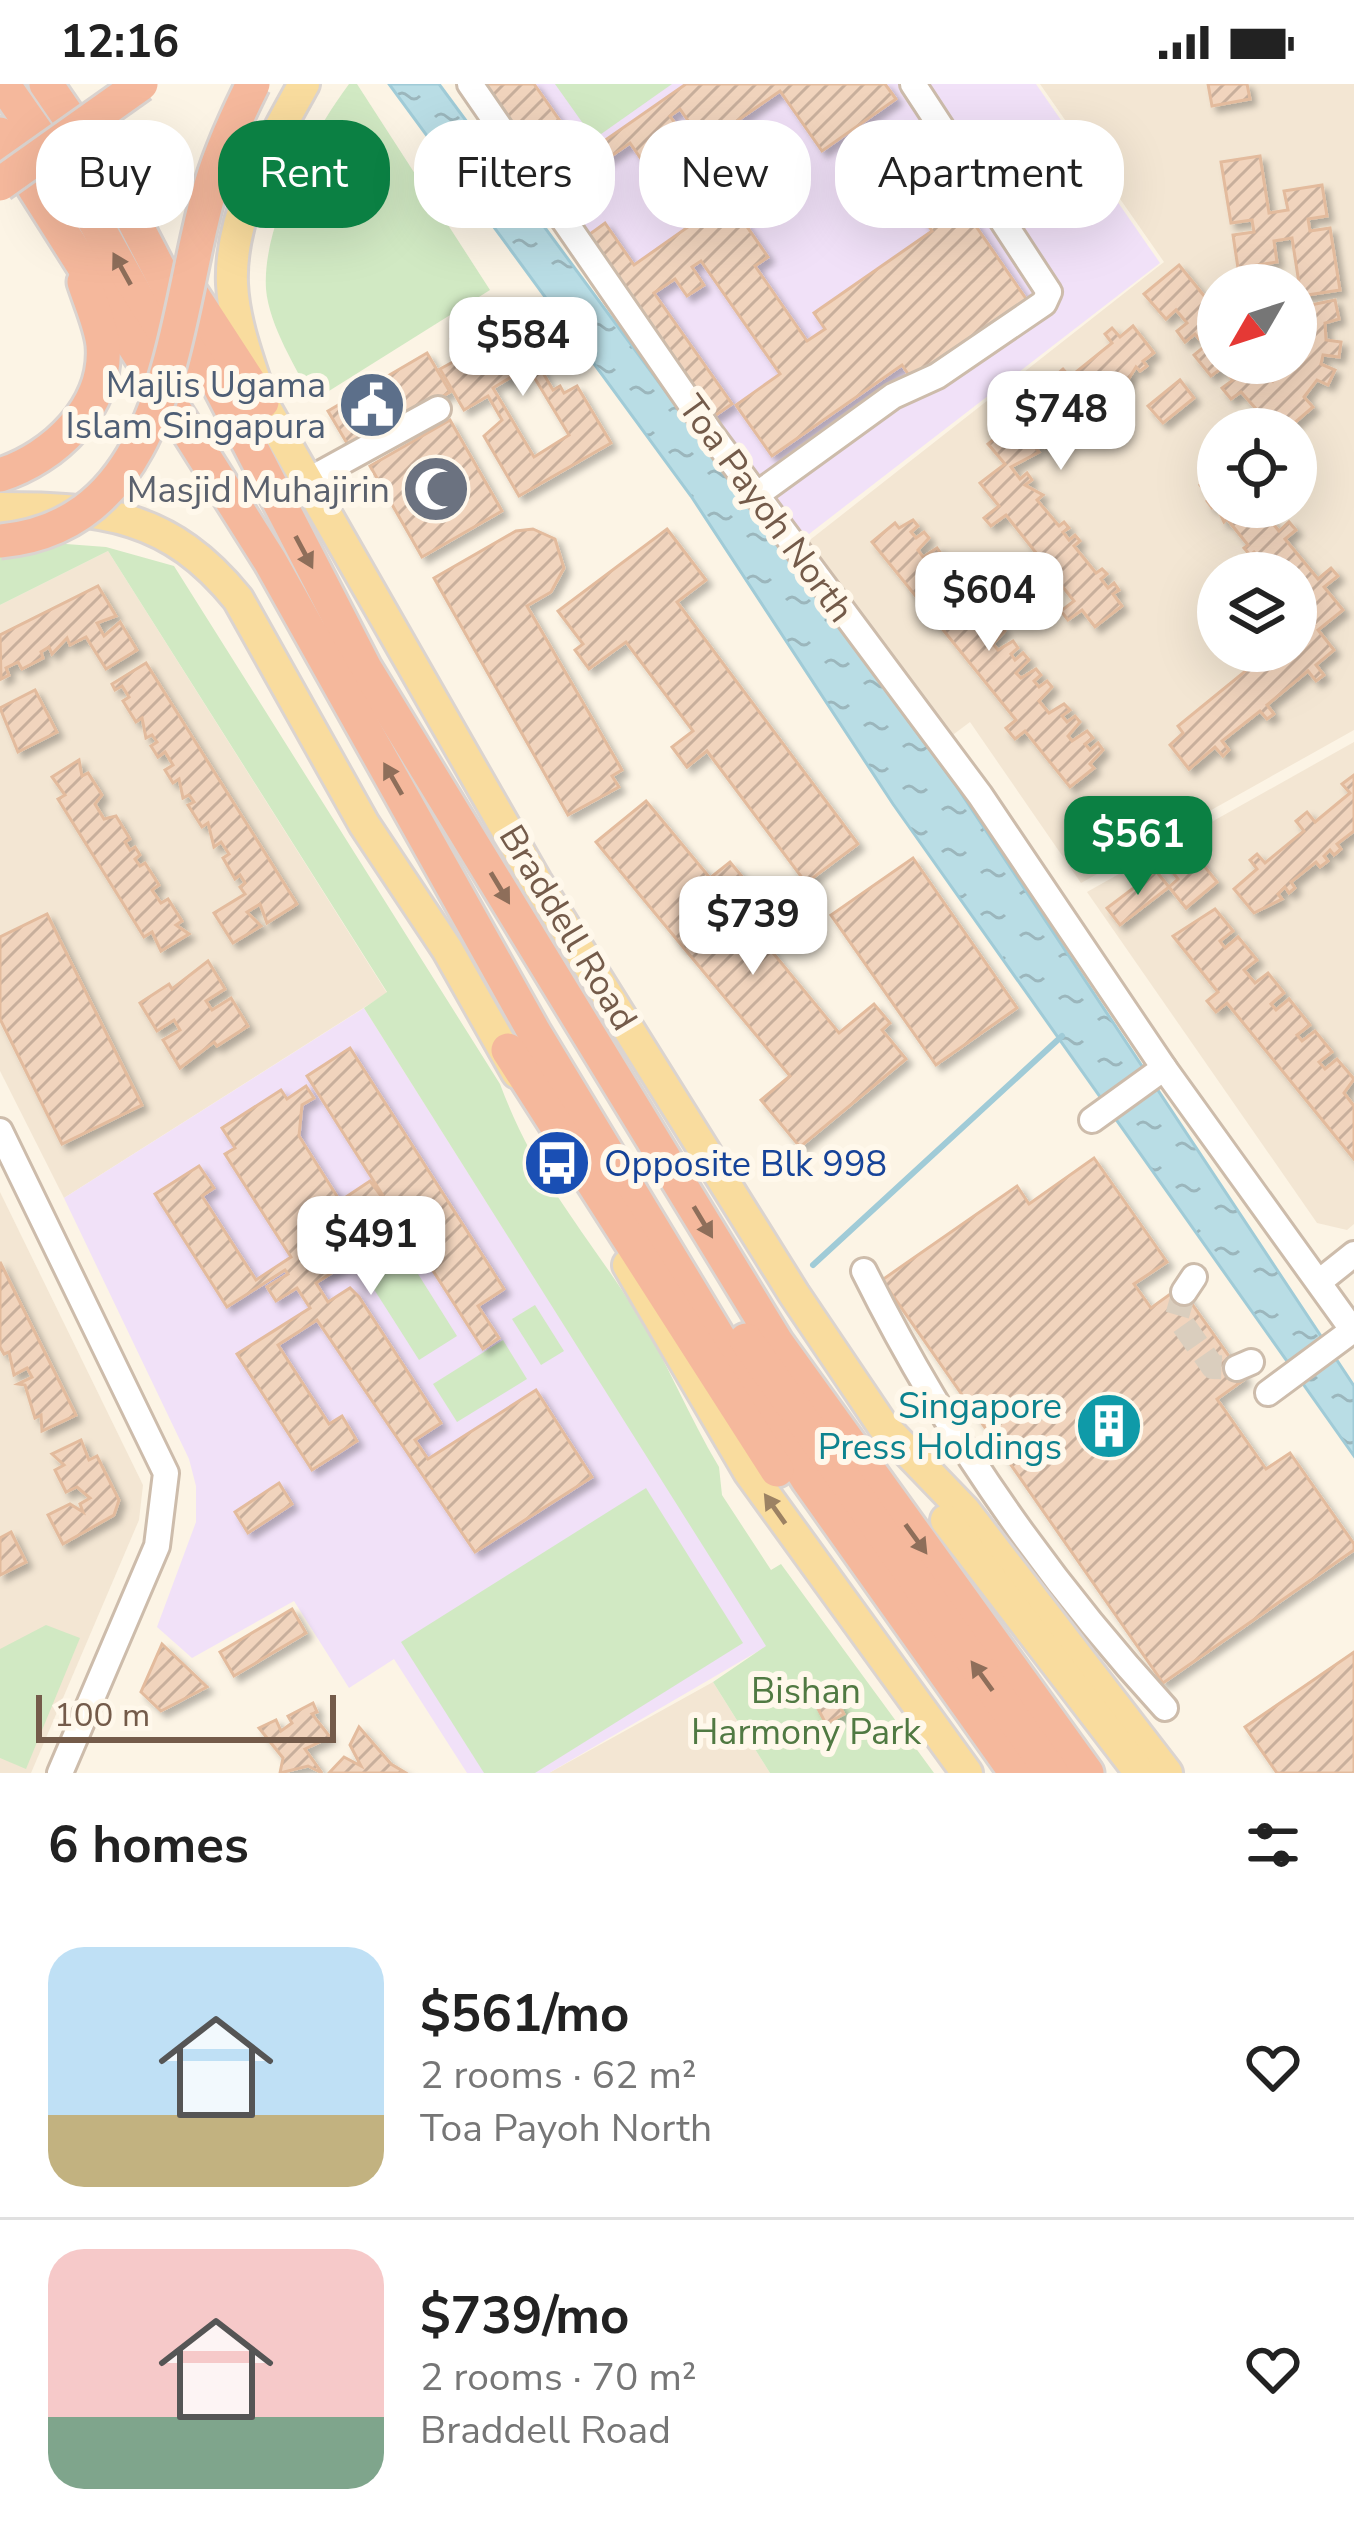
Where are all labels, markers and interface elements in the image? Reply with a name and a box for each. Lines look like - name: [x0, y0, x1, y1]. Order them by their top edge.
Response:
- text: 12:16: [60, 12, 179, 73]
- chip: Buy: [36, 120, 194, 228]
- chip: Rent: [218, 120, 390, 228]
- chip: Filters: [414, 120, 615, 228]
- chip: New: [639, 120, 811, 228]
- chip: Apartment: [835, 120, 1124, 228]
- one-way arrow: [112, 252, 133, 287]
- north arrow: [1197, 264, 1317, 384]
- map controls: [1197, 264, 1317, 672]
- pin: $584: [452, 297, 594, 399]
- text: $584: [476, 309, 570, 362]
- place label: Majlis Ugama Islam Singapura: [66, 361, 326, 451]
- public building icon: Majlis Ugama Islam Singapura: [337, 370, 407, 440]
- pin: $748: [990, 371, 1132, 473]
- text: $748: [1014, 383, 1108, 436]
- street label: Toa Payoh North: [667, 385, 865, 632]
- button: locate: [1197, 408, 1317, 528]
- mosque icon: Masjid Muhajirin: [401, 454, 471, 524]
- place label: Masjid Muhajirin: [127, 466, 390, 515]
- one-way arrow: [293, 534, 314, 569]
- pin: $604: [918, 552, 1060, 654]
- button: layers: [1197, 552, 1317, 672]
- text: $604: [942, 564, 1036, 617]
- one-way arrow: [383, 762, 404, 796]
- pin: $561: [1067, 796, 1209, 898]
- text: $561: [1091, 808, 1185, 861]
- street label: Braddell Road: [487, 816, 648, 1040]
- one-way arrow: [488, 872, 510, 905]
- pin: $739: [682, 876, 824, 978]
- text: $739: [706, 888, 800, 941]
- bus stop icon: Opposite Blk 998: [522, 1128, 592, 1198]
- place label: Opposite Blk 998: [604, 1140, 887, 1189]
- pin: $491: [300, 1196, 442, 1298]
- one-way arrow: [691, 1205, 713, 1238]
- text: $491: [324, 1208, 418, 1261]
- place label: Singapore Press Holdings: [818, 1382, 1062, 1472]
- building icon: Singapore Press Holdings: [1074, 1391, 1144, 1461]
- one-way arrow: [764, 1493, 787, 1525]
- one-way arrow: [903, 1523, 927, 1555]
- one-way arrow: [970, 1660, 994, 1692]
- park label: Bishan Harmony Park: [691, 1667, 922, 1757]
- scale bar: [36, 1689, 336, 1742]
- text: 100 m: [54, 1693, 150, 1738]
- text: 6 homes: [48, 1810, 249, 1880]
- icon: filters: [1240, 1812, 1306, 1878]
- text: $561/mo: [420, 1979, 629, 2049]
- icon: home: [144, 1995, 288, 2139]
- icon: heart: [1240, 2034, 1306, 2100]
- text: 2 rooms · 62 m²: [420, 2049, 697, 2102]
- text: Toa Payoh North: [420, 2102, 712, 2155]
- text: $739/mo: [420, 2281, 629, 2351]
- icon: home: [144, 2297, 288, 2441]
- icon: heart: [1240, 2336, 1306, 2402]
- text: 2 rooms · 70 m²: [420, 2351, 697, 2404]
- text: Braddell Road: [420, 2404, 671, 2457]

